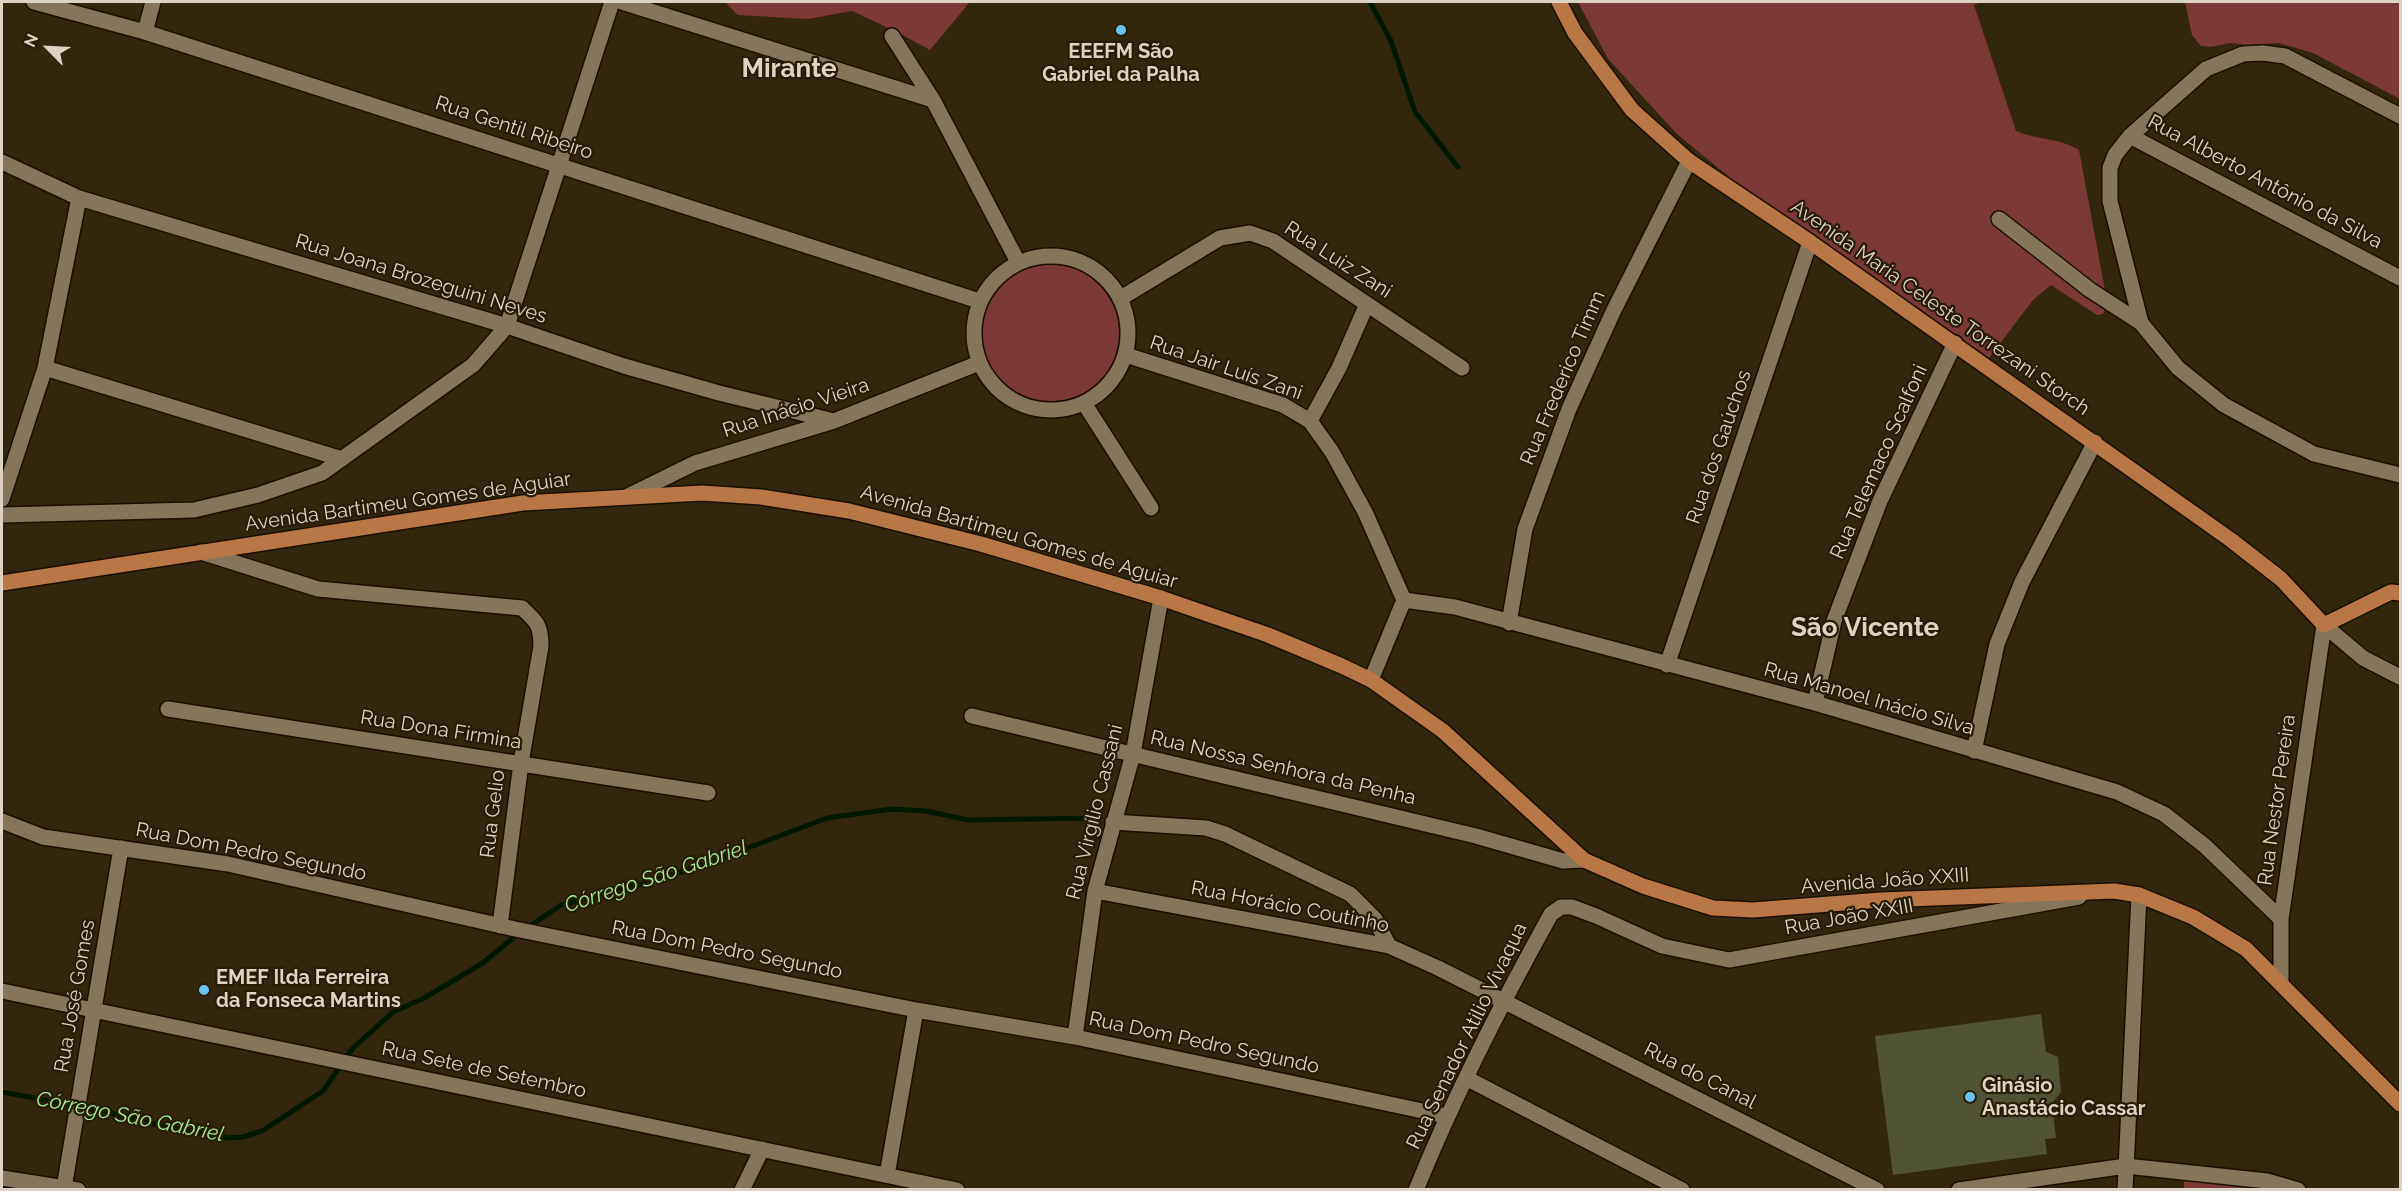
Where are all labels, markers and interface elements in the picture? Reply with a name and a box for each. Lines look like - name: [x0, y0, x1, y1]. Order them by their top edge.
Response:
- north arrow: [18, 18, 78, 78]
- marker: EEEFM São Gabriel da Palha: [1114, 23, 1128, 37]
- text: N: [20, 31, 42, 50]
- place label: EEEFM São Gabriel da Palha: [1042, 40, 1200, 87]
- district label: Mirante: [741, 53, 837, 85]
- street label: Rua Gentil Ribeiro: [432, 91, 596, 165]
- street label: Rua Alberto Antônio da Silva: [2144, 110, 2386, 254]
- street label: Avenida Maria Celeste Torrezani Storch: [1786, 195, 2094, 421]
- street label: Rua Luiz Zani: [1280, 216, 1396, 304]
- street label: Rua Joana Brozeguini Neves: [292, 229, 550, 329]
- street label: Rua Frederico Timm: [1515, 287, 1611, 469]
- street label: Rua Jair Luís Zani: [1147, 331, 1305, 405]
- street label: Rua Telemaco Scalfoni: [1825, 361, 1933, 563]
- street label: Rua dos Gaúchos: [1681, 367, 1757, 527]
- street label: Rua Inácio Vieira: [720, 373, 872, 443]
- street label: Avenida Bartimeu Gomes de Aguiar: [243, 467, 573, 537]
- street label: Avenida Bartimeu Gomes de Aguiar: [858, 480, 1180, 594]
- district label: São Vicente: [1791, 612, 1939, 644]
- street label: Rua Manoel Inácio Silva: [1761, 657, 1977, 741]
- street label: Rua Dona Firmina: [359, 705, 523, 755]
- street label: Rua Nestor Pereira: [2253, 713, 2301, 887]
- street label: Rua Virgílio Cassani: [1062, 722, 1128, 902]
- street label: Rua Nossa Senhora da Penha: [1148, 726, 1418, 810]
- street label: Rua Gelio: [476, 769, 510, 859]
- street label: Rua Dom Pedro Segundo: [134, 818, 368, 886]
- water label: Córrego São Gabriel: [561, 836, 751, 918]
- street label: Avenida João XXIII: [1800, 863, 1970, 899]
- street label: Rua Horácio Coutinho: [1189, 876, 1391, 938]
- street label: Rua João XXIII: [1783, 894, 1915, 940]
- street label: Rua Dom Pedro Segundo: [610, 916, 844, 984]
- street label: Rua José Gomes: [50, 918, 100, 1074]
- street label: Rua Senador Atilio Vivaqua: [1402, 919, 1532, 1153]
- place label: EMEF Ilda Ferreira da Fonseca Martins: [216, 966, 401, 1013]
- marker: EMEF Ilda Ferreira da Fonseca Martins: [197, 983, 211, 997]
- street label: Rua Dom Pedro Segundo: [1087, 1007, 1321, 1079]
- street label: Rua Sete de Setembro: [379, 1037, 589, 1103]
- street label: Rua do Canal: [1640, 1037, 1760, 1115]
- place label: Ginásio Anastácio Cassar: [1982, 1074, 2145, 1121]
- water label: Córrego São Gabriel: [34, 1086, 226, 1148]
- marker: Ginásio Anastácio Cassar: [1963, 1090, 1977, 1104]

